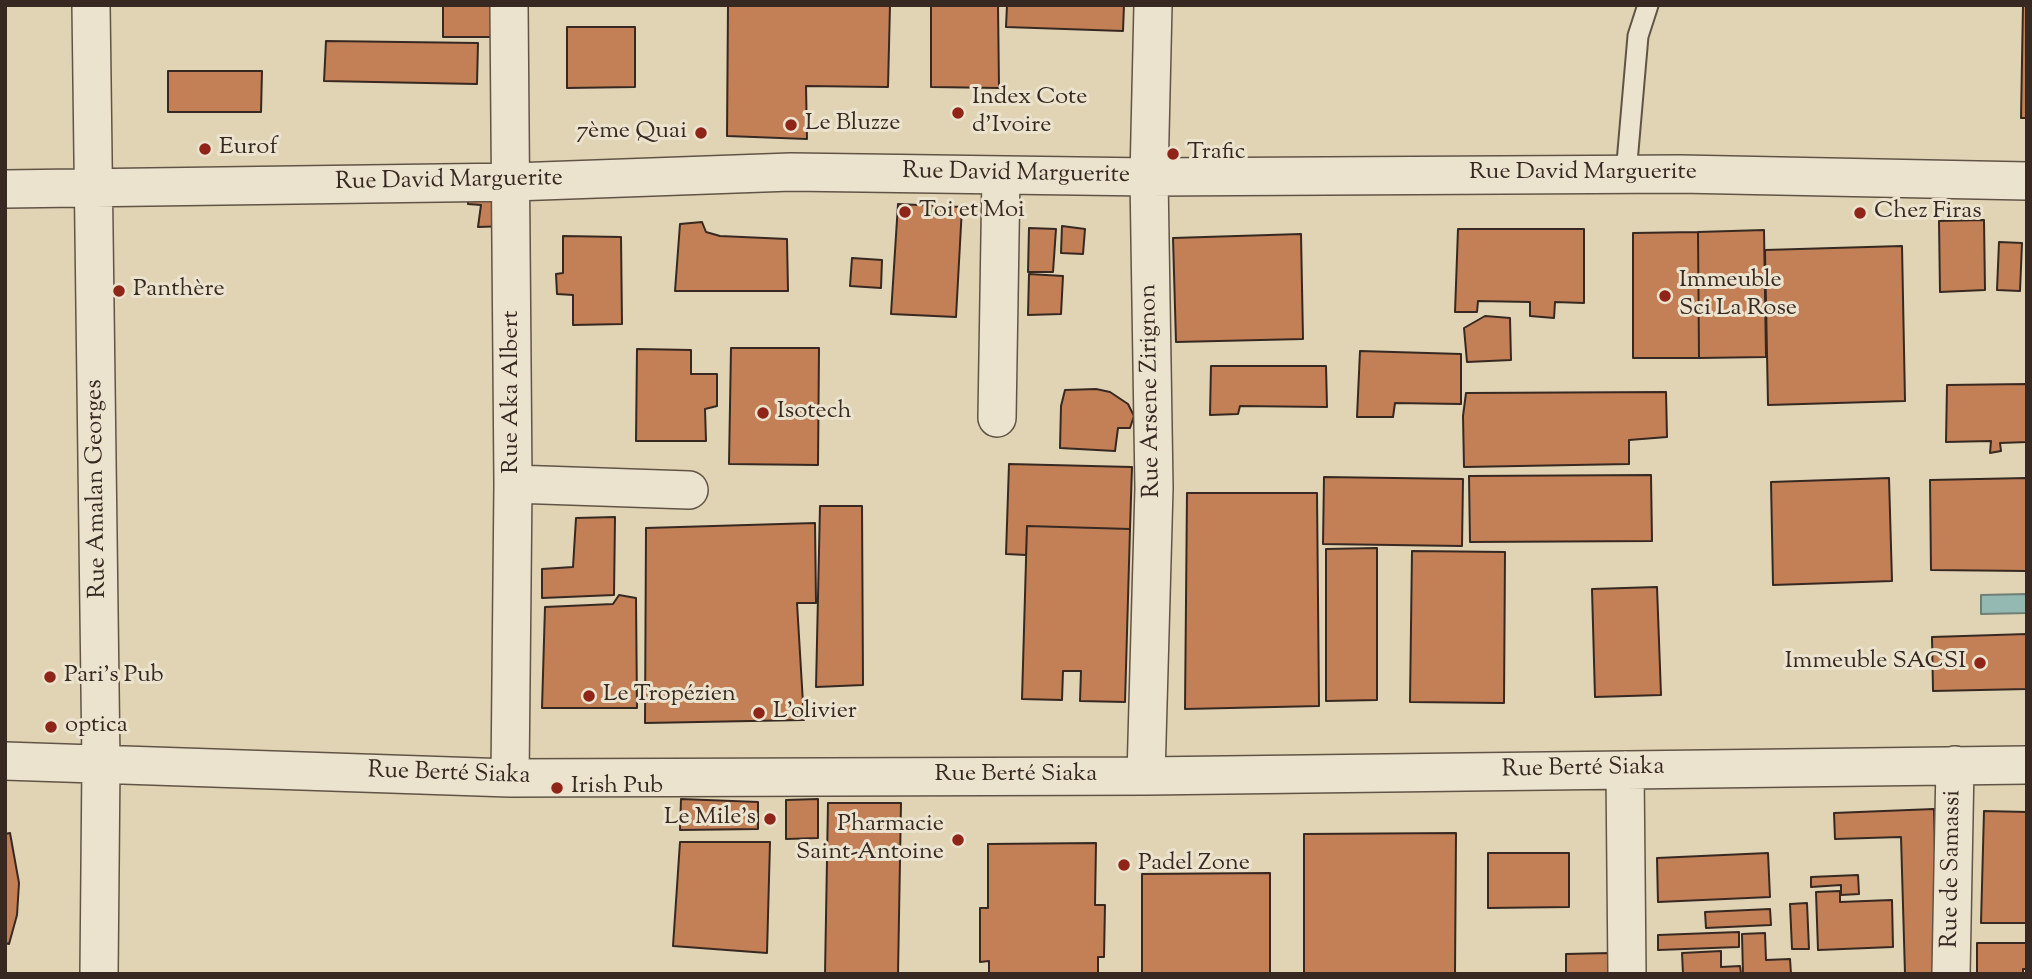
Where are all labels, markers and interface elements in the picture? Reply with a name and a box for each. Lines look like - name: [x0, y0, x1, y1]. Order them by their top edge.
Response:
- place label: Index Cote d'Ivoire: [972, 85, 1087, 141]
- marker: Index Cote d'Ivoire: [950, 105, 966, 121]
- place label: Le Bluzze: [805, 111, 900, 139]
- marker: Le Bluzze: [783, 117, 799, 133]
- place label: 7ème Quai: [577, 119, 687, 147]
- marker: 7ème Quai: [693, 125, 709, 141]
- place label: Eurof: [219, 135, 278, 163]
- place label: Trafic: [1187, 140, 1246, 168]
- marker: Eurof: [197, 141, 213, 157]
- marker: Trafic: [1165, 146, 1181, 162]
- street label: Rue David Marguerite: [902, 159, 1130, 191]
- street label: Rue David Marguerite: [1469, 160, 1697, 188]
- street label: Rue David Marguerite: [335, 166, 563, 198]
- place label: Toi et Moi: [919, 198, 1025, 226]
- place label: Chez Firas: [1874, 199, 1982, 227]
- marker: Toi et Moi: [897, 204, 913, 220]
- marker: Chez Firas: [1852, 205, 1868, 221]
- place label: Immeuble Sci La Rose: [1679, 268, 1797, 324]
- place label: Panthère: [133, 277, 225, 305]
- marker: Panthère: [111, 283, 127, 299]
- street label: Rue Arsene Zirignon: [1136, 284, 1168, 498]
- marker: Immeuble Sci La Rose: [1657, 288, 1673, 304]
- street label: Rue Aka Albert: [499, 310, 527, 474]
- street label: Rue Amalan Georges: [82, 379, 114, 599]
- place label: Isotech: [777, 399, 852, 427]
- marker: Isotech: [755, 405, 771, 421]
- place label: Immeuble SACSI: [1785, 649, 1966, 677]
- marker: Immeuble SACSI: [1972, 655, 1988, 671]
- place label: Pari's Pub: [64, 663, 164, 691]
- marker: Pari's Pub: [42, 669, 58, 685]
- place label: Le Tropézien: [603, 682, 736, 710]
- marker: Le Tropézien: [581, 688, 597, 704]
- place label: L’olivier: [773, 699, 857, 727]
- marker: L’olivier: [751, 705, 767, 721]
- place label: optica: [65, 713, 128, 741]
- marker: optica: [43, 719, 59, 735]
- street label: Rue Berté Siaka: [1501, 754, 1665, 786]
- street label: Rue Berté Siaka: [367, 758, 531, 792]
- street label: Rue Berté Siaka: [935, 762, 1097, 790]
- place label: Irish Pub: [571, 774, 663, 802]
- marker: Irish Pub: [549, 780, 565, 796]
- street label: Rue de Samassi: [1937, 790, 1969, 948]
- place label: Le Mile’s: [664, 805, 756, 833]
- marker: Le Mile’s: [762, 811, 778, 827]
- place label: Pharmacie Saint-Antoine: [796, 812, 944, 868]
- marker: Pharmacie Saint-Antoine: [950, 832, 966, 848]
- place label: Padel Zone: [1138, 851, 1250, 879]
- marker: Padel Zone: [1116, 857, 1132, 873]

